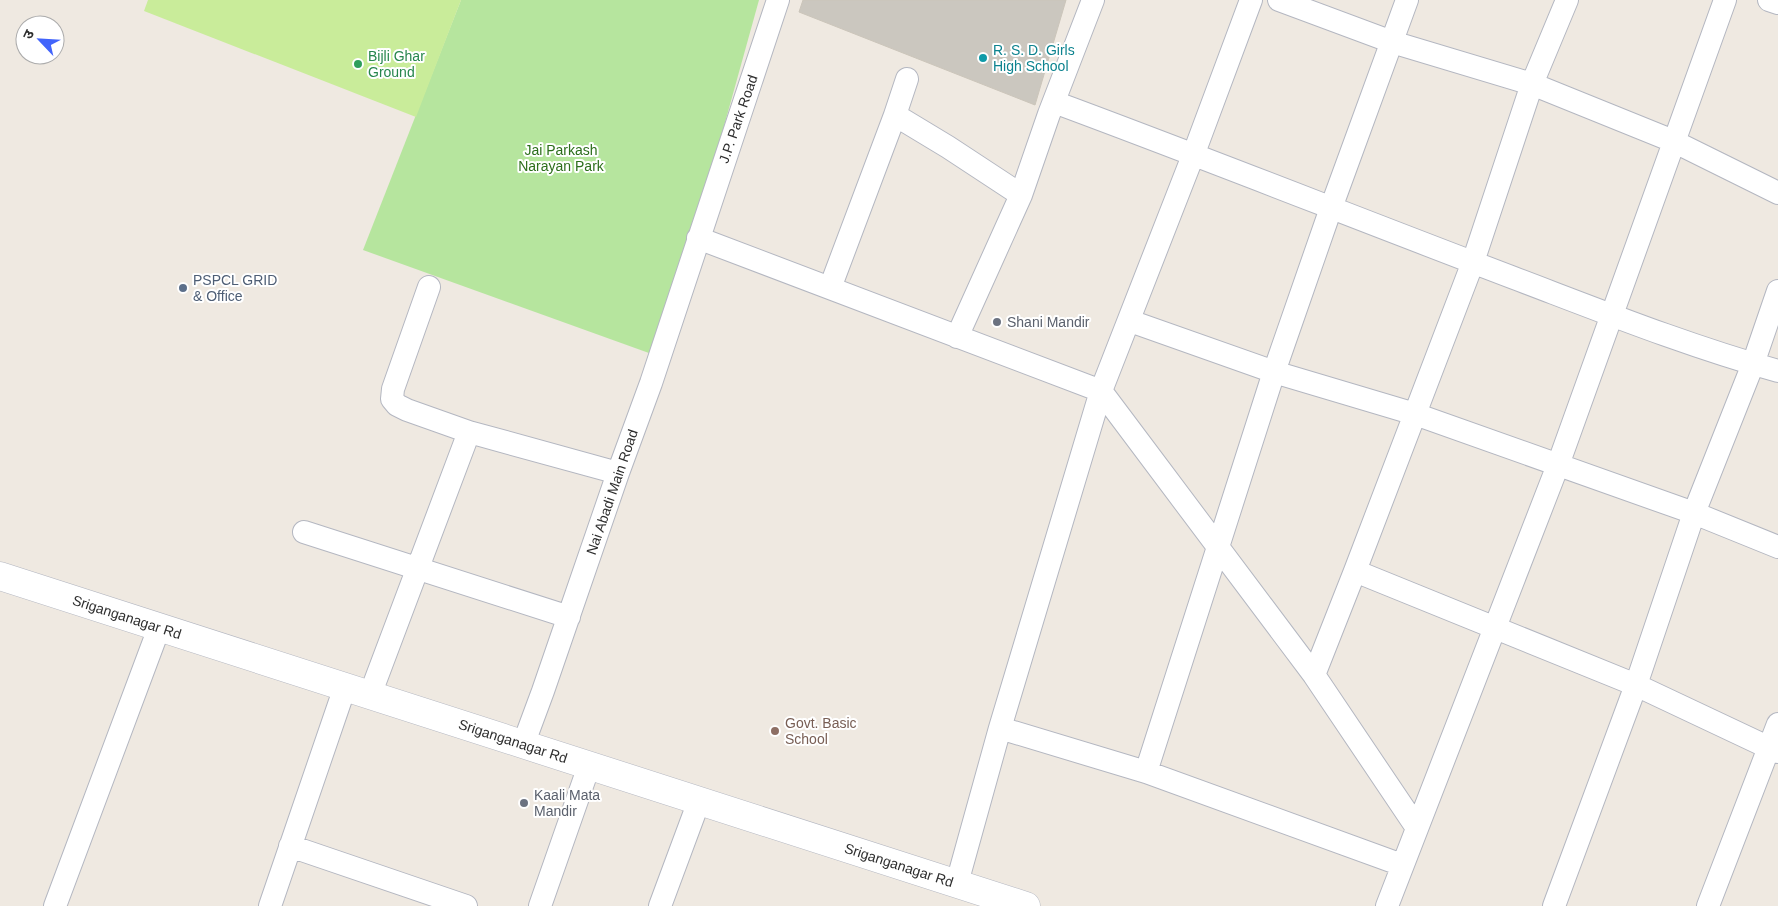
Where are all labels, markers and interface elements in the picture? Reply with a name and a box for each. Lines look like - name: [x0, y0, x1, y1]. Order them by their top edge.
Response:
- north arrow: [15, 15, 65, 65]
- text: उ: [19, 27, 38, 42]
- place label: R. S. D. Girls High School: [993, 42, 1075, 74]
- place label: Bijli Ghar Ground: [368, 48, 425, 80]
- marker: R. S. D. Girls High School: [977, 52, 989, 64]
- marker: Bijli Ghar Ground: [352, 58, 364, 70]
- street label: J.P. Park Road: [715, 73, 761, 165]
- park label: Jai Parkash Narayan Park: [518, 142, 605, 174]
- place label: PSPCL GRID & Office: [193, 272, 277, 304]
- marker: PSPCL GRID & Office: [177, 282, 189, 294]
- place label: Shani Mandir: [1007, 314, 1090, 330]
- marker: Shani Mandir: [991, 316, 1003, 328]
- street label: Nai Abadi Main Road: [583, 427, 641, 557]
- street label: Sriganganagar Rd: [70, 592, 184, 642]
- place label: Govt. Basic School: [785, 715, 857, 747]
- street label: Sriganganagar Rd: [456, 716, 570, 766]
- marker: Govt. Basic School: [769, 725, 781, 737]
- place label: Kaali Mata Mandir: [534, 787, 600, 819]
- marker: Kaali Mata Mandir: [518, 797, 530, 809]
- street label: Sriganganagar Rd: [842, 840, 956, 890]

